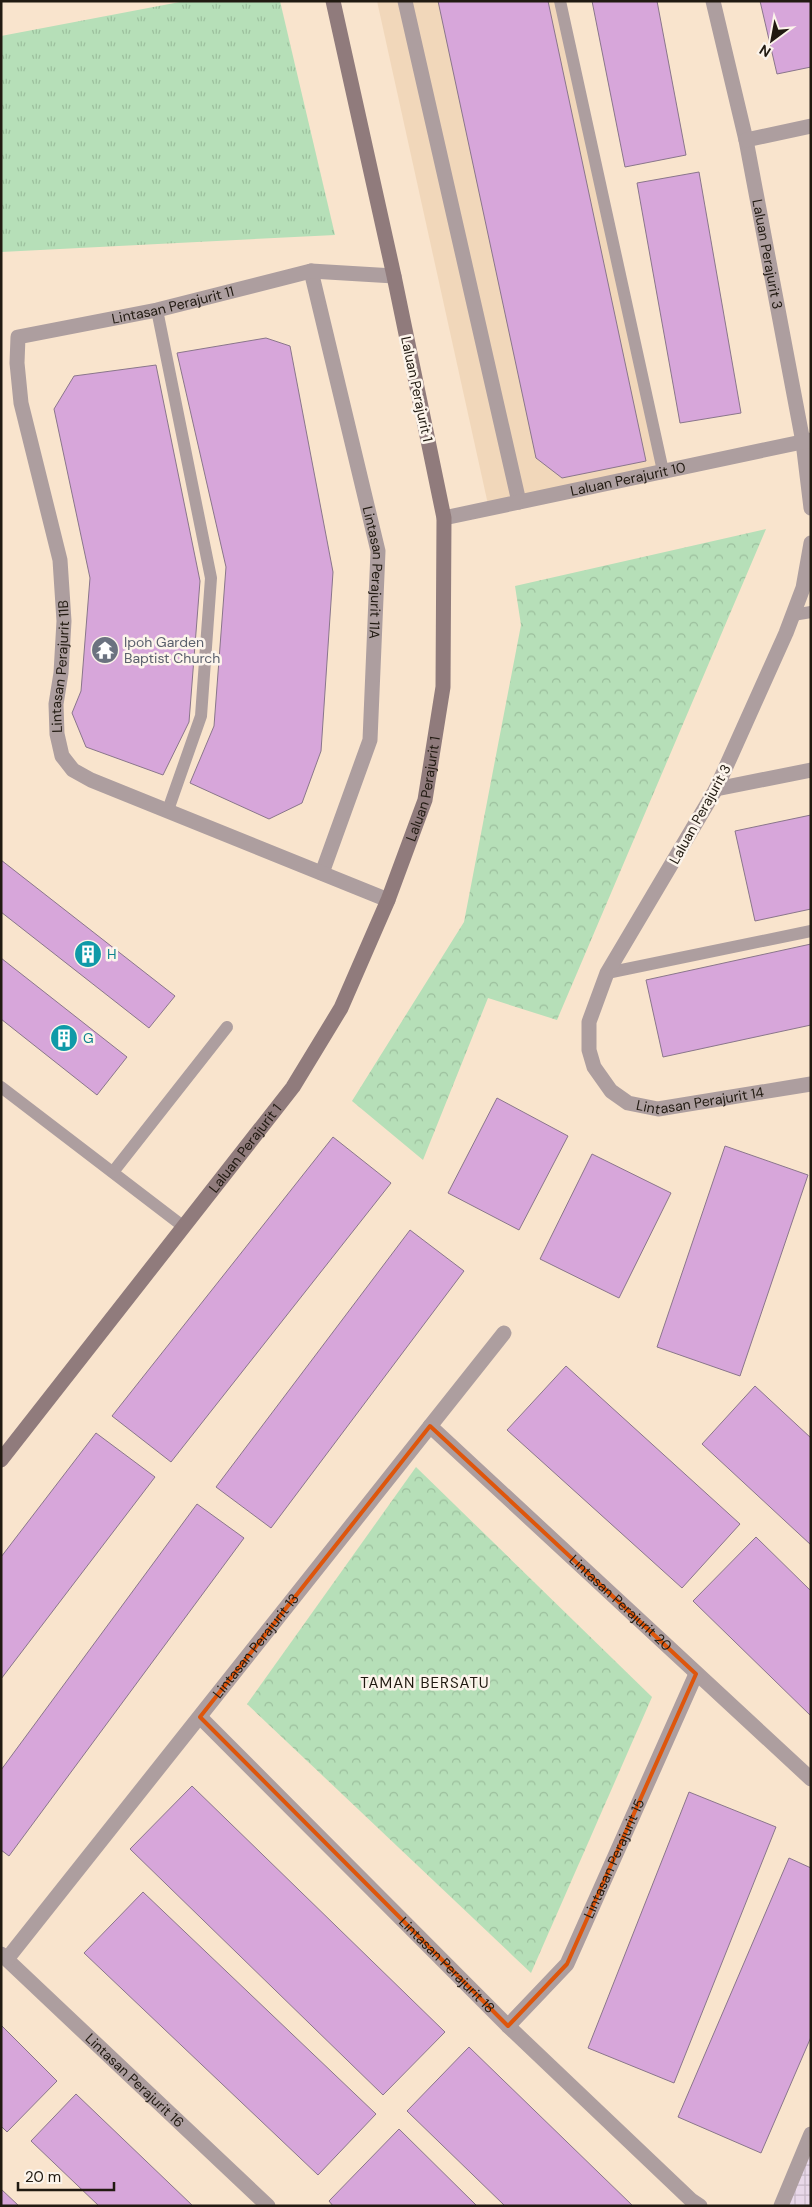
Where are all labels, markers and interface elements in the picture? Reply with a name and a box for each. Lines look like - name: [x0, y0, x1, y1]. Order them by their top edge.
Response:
- north arrow: [747, 15, 797, 65]
- text: N: [756, 41, 774, 61]
- street label: Laluan Perajurit 3: [748, 198, 787, 311]
- street label: Lintasan Perajurit 11: [110, 282, 236, 328]
- street label: Laluan Perajurit 1: [397, 335, 437, 443]
- street label: Laluan Perajurit 10: [569, 458, 687, 500]
- street label: Lintasan Perajurit 11A: [359, 504, 387, 639]
- street label: Lintasan Perajurit 11B: [47, 600, 73, 733]
- place label: Ipoh Garden Baptist Church: [124, 633, 220, 667]
- temple icon: Ipoh Garden Baptist Church: [90, 635, 120, 665]
- street label: Laluan Perajurit 1: [402, 735, 444, 844]
- street label: Laluan Perajurit 3: [665, 761, 735, 867]
- building icon: H: [73, 939, 103, 969]
- place label: H: [107, 945, 117, 963]
- building icon: G: [49, 1023, 79, 1053]
- place label: G: [83, 1029, 94, 1047]
- street label: Lintasan Perajurit 14: [635, 1083, 766, 1118]
- street label: Laluan Perajurit 1: [205, 1100, 285, 1196]
- street label: Lintasan Perajurit 20: [566, 1551, 676, 1655]
- street label: Lintasan Perajurit 13: [209, 1590, 303, 1702]
- district label: TAMAN BERSATU: [360, 1673, 490, 1693]
- street label: Lintasan Perajurit 15: [579, 1796, 648, 1921]
- street label: Lintasan Perajurit 18: [395, 1913, 499, 2017]
- street label: Lintasan Perajurit 16: [82, 2029, 188, 2131]
- scale bar: [18, 2160, 114, 2192]
- text: 20 m: [25, 2167, 61, 2187]

